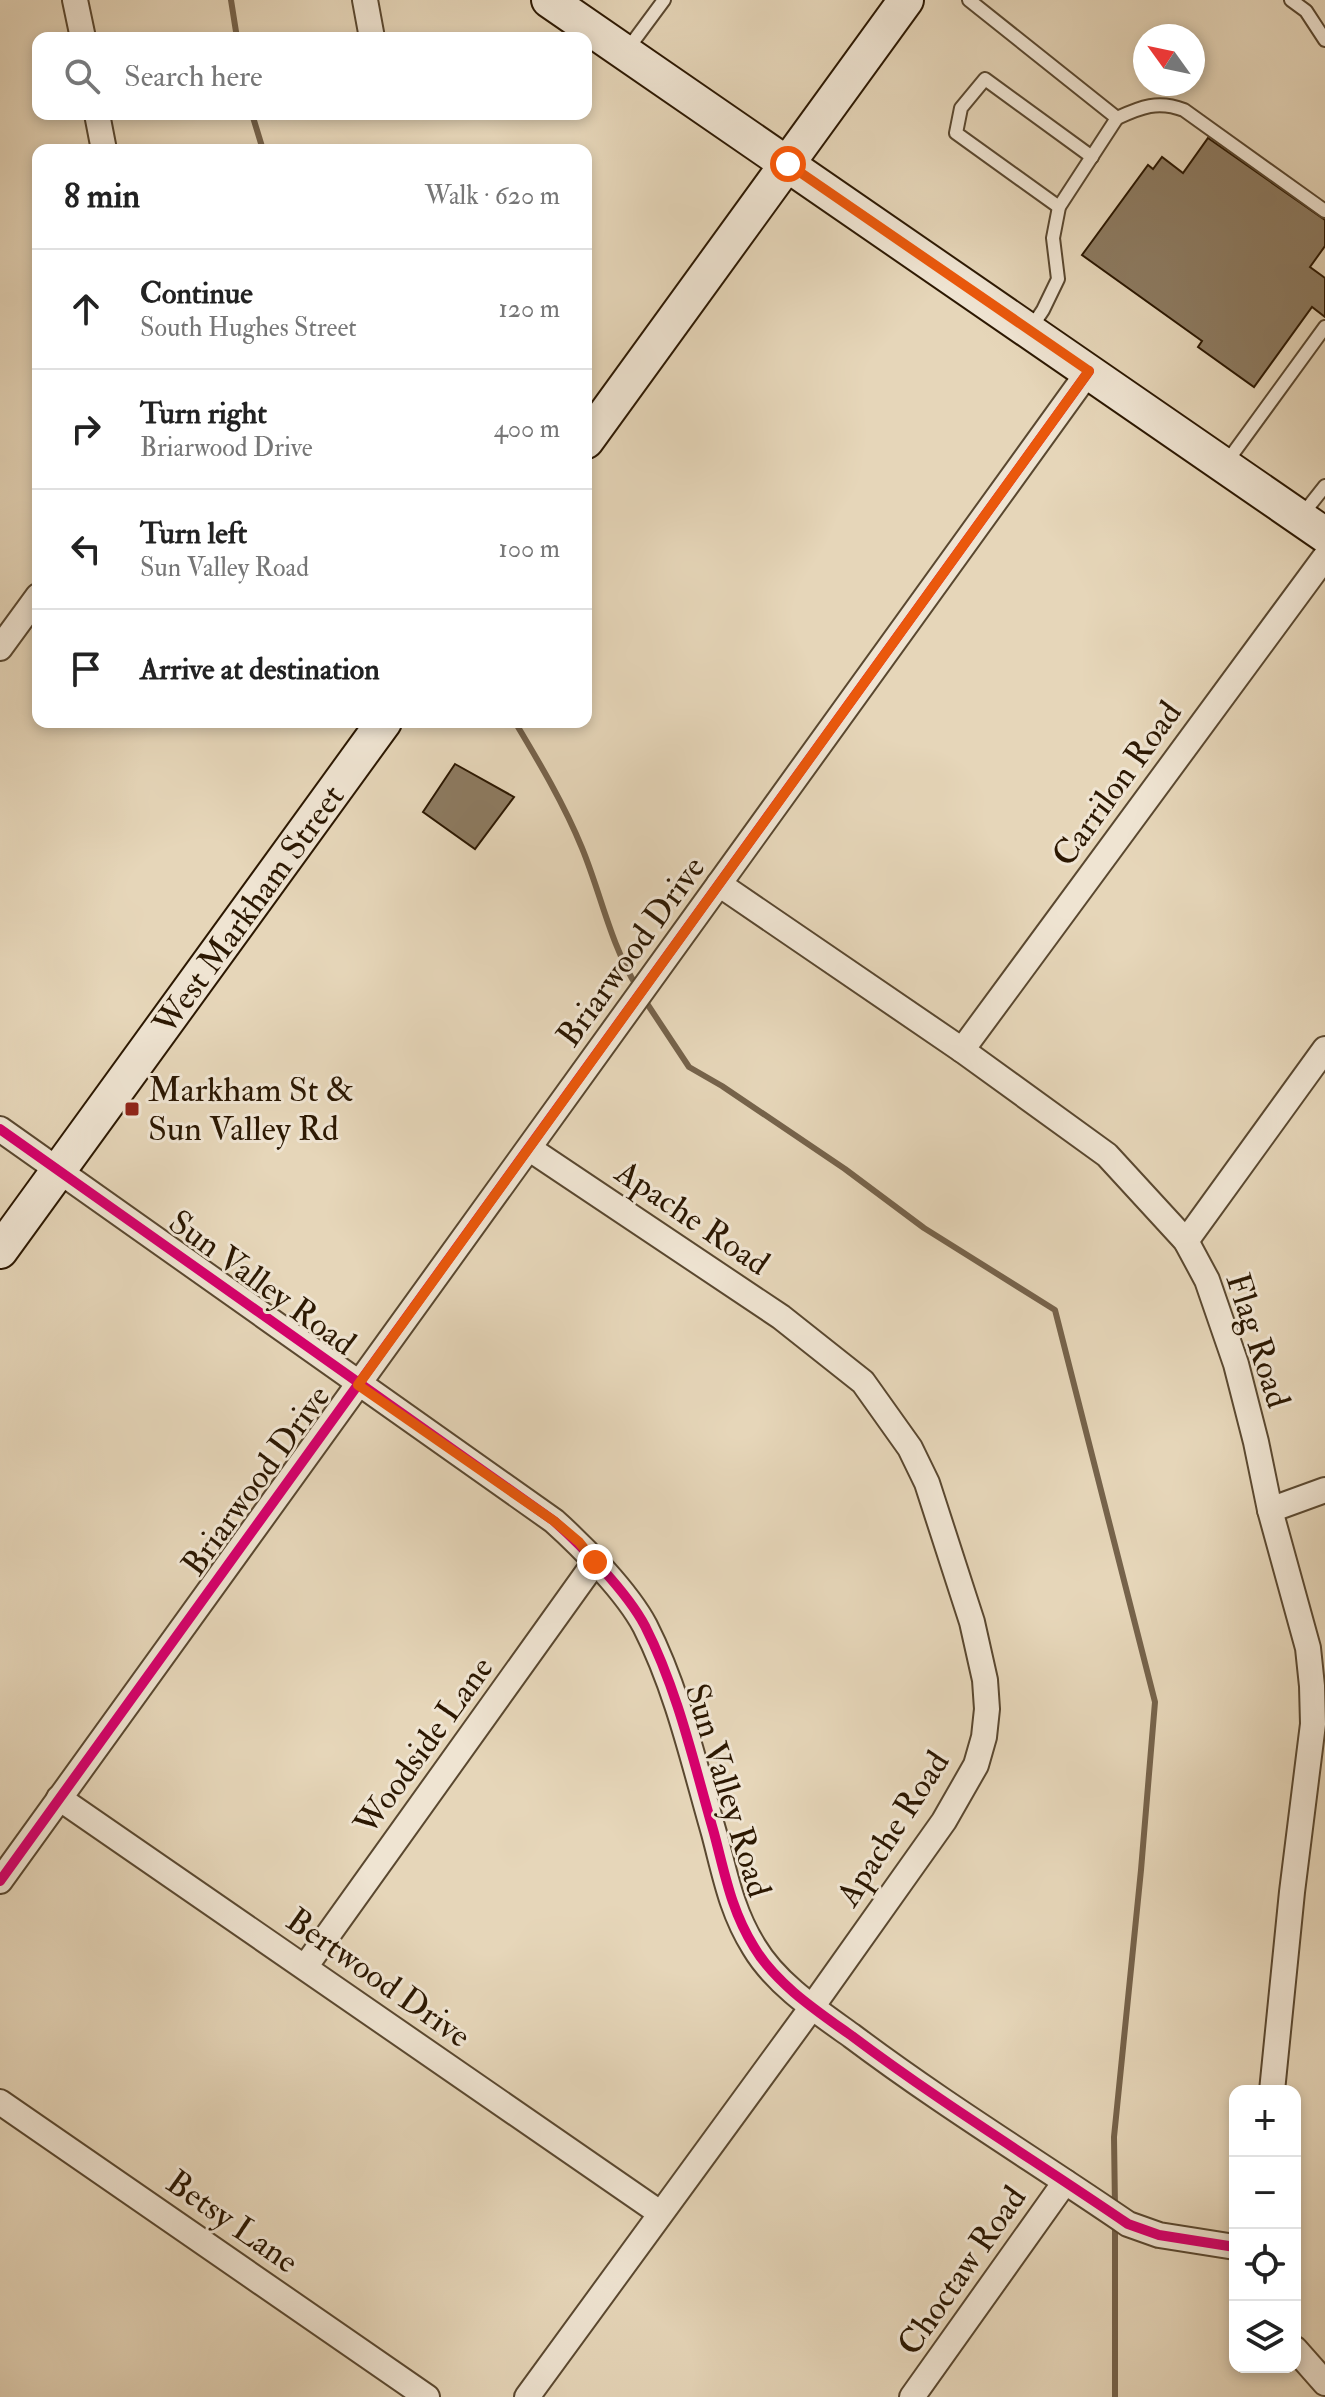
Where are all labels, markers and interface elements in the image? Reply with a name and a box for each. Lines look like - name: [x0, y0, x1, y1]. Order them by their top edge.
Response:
- north arrow: [1133, 24, 1205, 96]
- search box: [32, 32, 592, 120]
- icon: search: [60, 54, 104, 98]
- text: Search here: [124, 58, 263, 95]
- route start: [770, 146, 806, 182]
- text: 8 min: [64, 175, 140, 218]
- text: Walk · 620 m: [425, 180, 560, 212]
- text: Continue: [140, 275, 253, 312]
- icon: ahead: [64, 287, 108, 331]
- text: 120 m: [499, 293, 560, 325]
- text: South Hughes Street: [140, 312, 357, 344]
- text: Turn right: [140, 395, 267, 432]
- icon: right: [64, 407, 108, 451]
- text: 400 m: [494, 413, 560, 445]
- text: Briarwood Drive: [140, 432, 313, 464]
- text: Turn left: [140, 515, 247, 552]
- icon: left: [64, 527, 108, 571]
- text: 100 m: [499, 533, 560, 565]
- text: Sun Valley Road: [140, 552, 309, 584]
- icon: arrive: [64, 647, 108, 691]
- text: Arrive at destination: [140, 651, 380, 688]
- street label: Carrilon Road: [1043, 693, 1192, 875]
- street label: West Markham Street: [144, 777, 354, 1044]
- street label: Briarwood Drive: [547, 848, 715, 1056]
- place label: Markham St & Sun Valley Rd: [148, 1069, 354, 1151]
- marker: Markham St & Sun Valley Rd: [123, 1100, 141, 1118]
- street label: Apache Road: [606, 1150, 778, 1286]
- street label: Sun Valley Road: [160, 1201, 364, 1366]
- street label: Flag Road: [1216, 1268, 1300, 1413]
- street label: Briarwood Drive: [172, 1377, 340, 1585]
- route end: [577, 1544, 613, 1580]
- street label: Woodside Lane: [345, 1648, 503, 1844]
- street label: Sun Valley Road: [675, 1679, 780, 1903]
- street label: Apache Road: [827, 1743, 960, 1915]
- street label: Bertwood Drive: [278, 1899, 479, 2058]
- map controls: [1229, 2085, 1301, 2373]
- button: +: [1229, 2085, 1301, 2157]
- button: −: [1229, 2157, 1301, 2229]
- street label: Betsy Lane: [158, 2161, 307, 2283]
- street label: Choctaw Road: [888, 2178, 1036, 2364]
- button: locate: [1229, 2229, 1301, 2301]
- button: layers: [1229, 2301, 1301, 2373]

